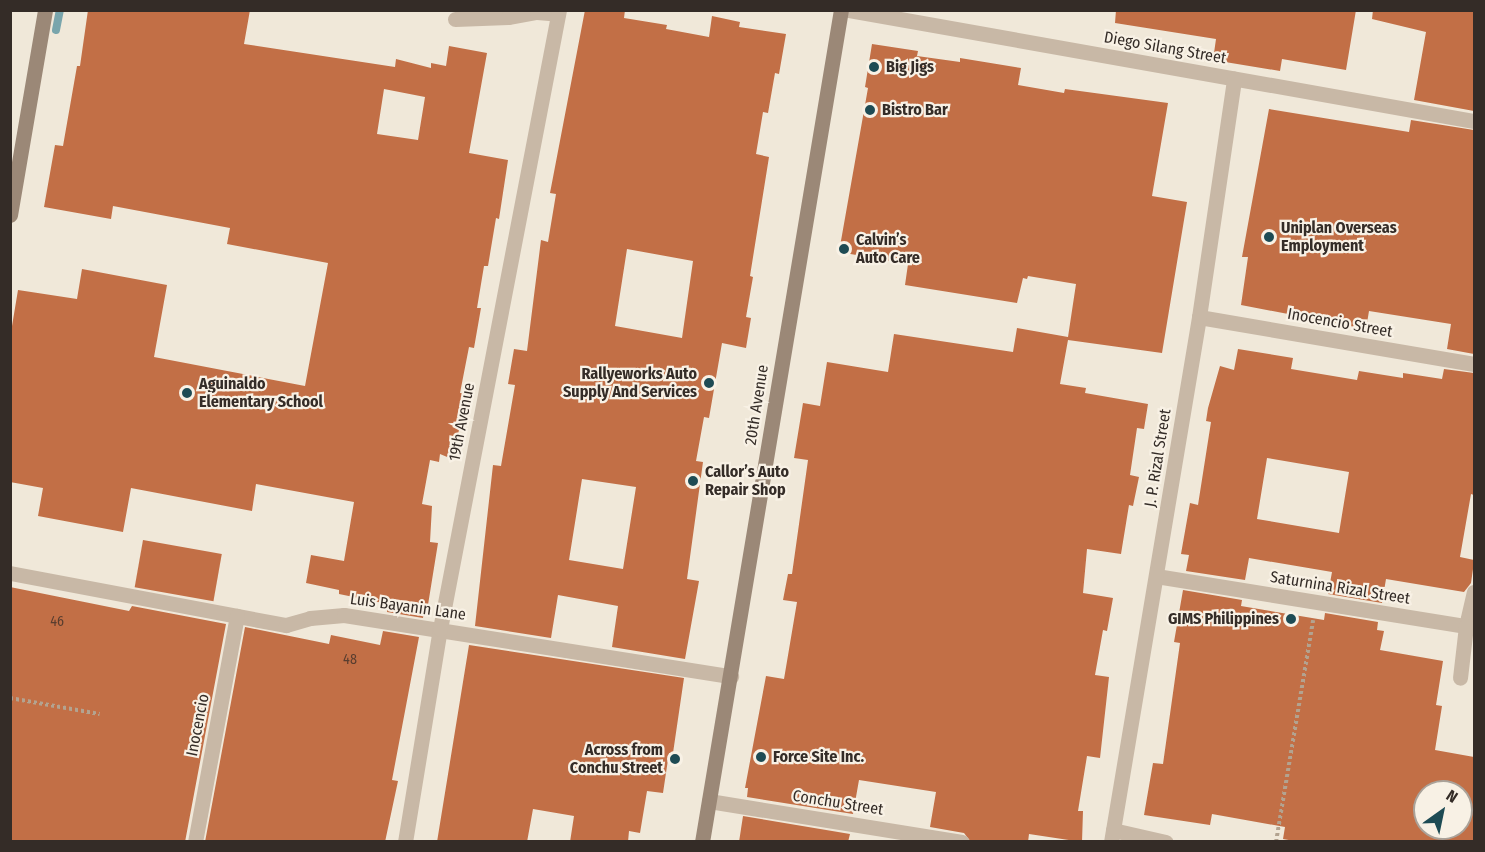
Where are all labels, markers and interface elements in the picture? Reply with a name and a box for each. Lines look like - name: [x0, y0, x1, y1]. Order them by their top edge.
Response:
- street label: Diego Silang Street: [1102, 28, 1228, 68]
- place label: Big Jigs: [886, 57, 934, 77]
- marker: Big Jigs: [867, 60, 881, 74]
- place label: Bistro Bar: [882, 100, 948, 120]
- marker: Bistro Bar: [863, 103, 877, 117]
- place label: Uniplan Overseas Employment: [1281, 218, 1397, 256]
- place label: Calvin’s Auto Care: [856, 230, 920, 268]
- marker: Uniplan Overseas Employment: [1262, 230, 1276, 244]
- marker: Calvin’s Auto Care: [837, 242, 851, 256]
- street label: Inocencio Street: [1286, 304, 1394, 342]
- place label: Rallyeworks Auto Supply And Services: [563, 364, 697, 402]
- street label: 20th Avenue: [741, 364, 773, 446]
- place label: Aguinaldo Elementary School: [199, 374, 323, 412]
- marker: Rallyeworks Auto Supply And Services: [702, 376, 716, 390]
- street label: 19th Avenue: [445, 381, 479, 463]
- marker: Aguinaldo Elementary School: [180, 386, 194, 400]
- street label: J. P. Rizal Street: [1141, 408, 1175, 508]
- place label: Callor’s Auto Repair Shop: [705, 462, 789, 500]
- marker: Callor’s Auto Repair Shop: [686, 474, 700, 488]
- street label: Saturnina Rizal Street: [1269, 567, 1411, 609]
- street label: Luis Bayanin Lane: [349, 589, 467, 625]
- place label: GIMS Philippines: [1168, 609, 1279, 629]
- marker: GIMS Philippines: [1284, 612, 1298, 626]
- house number: 46: [50, 614, 64, 630]
- house number: 48: [343, 652, 357, 668]
- street label: Inocencio: [183, 692, 213, 758]
- place label: Across from Conchu Street: [570, 740, 663, 778]
- place label: Force Site Inc.: [773, 747, 864, 767]
- marker: Force Site Inc.: [754, 750, 768, 764]
- marker: Across from Conchu Street: [668, 752, 682, 766]
- north arrow: [1413, 780, 1473, 840]
- street label: Conchu Street: [791, 786, 885, 820]
- text: N: [1443, 786, 1461, 807]

